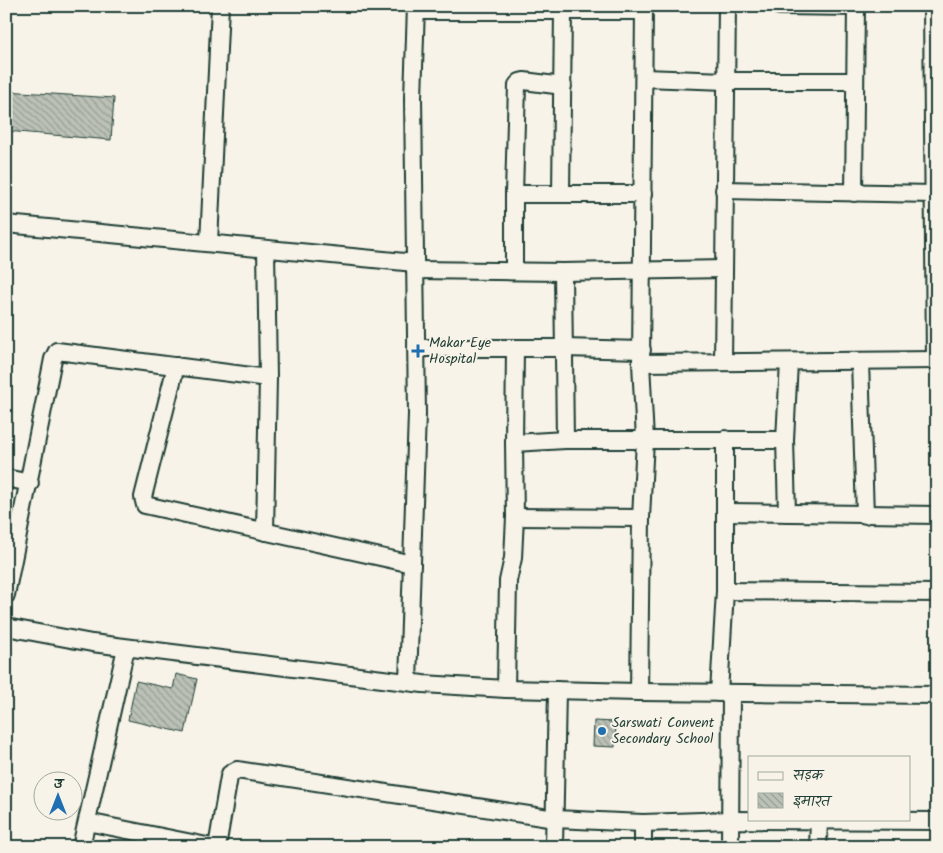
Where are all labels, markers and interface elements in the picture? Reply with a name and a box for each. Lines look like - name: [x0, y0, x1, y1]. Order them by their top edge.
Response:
- place label: Makar Eye Hospital: [429, 332, 492, 370]
- marker: Makar Eye Hospital: [411, 344, 425, 358]
- place label: Sarswati Convent Secondary School: [612, 712, 715, 750]
- marker: Sarswati Convent Secondary School: [596, 725, 608, 737]
- legend: [748, 756, 910, 820]
- text: सड़क: [793, 764, 825, 788]
- north arrow: [32, 770, 82, 820]
- text: उ: [54, 773, 66, 795]
- text: इमारत: [793, 790, 833, 814]

